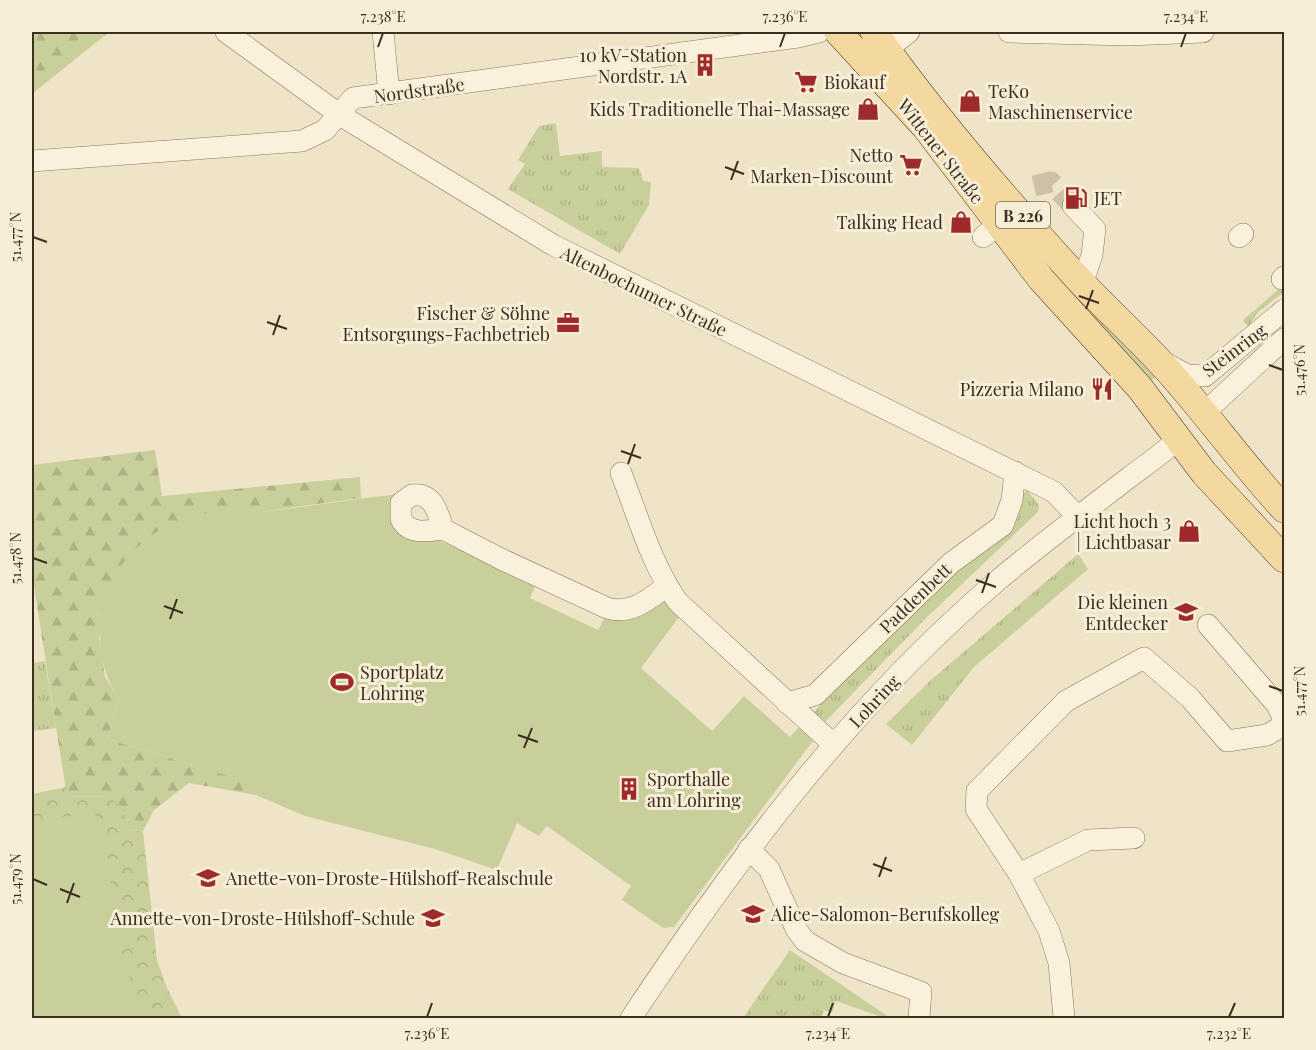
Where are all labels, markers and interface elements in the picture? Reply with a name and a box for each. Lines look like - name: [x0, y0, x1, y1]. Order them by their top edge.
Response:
- text: 7.238°E: [360, 6, 406, 26]
- text: 7.236°E: [762, 6, 808, 26]
- text: 7.234°E: [1164, 6, 1208, 26]
- place label: 10 kV-Station Nordstr. 1A: [579, 43, 688, 88]
- building icon: 10 kV-Station Nordstr. 1A: [692, 52, 718, 78]
- supermarket icon: Biokauf: [793, 69, 819, 95]
- place label: Biokauf: [824, 70, 887, 94]
- street label: Nordstraße: [372, 72, 466, 108]
- place label: TeKo Maschinenservice: [988, 79, 1133, 124]
- shop icon: TeKo Maschinenservice: [957, 88, 983, 114]
- street label: Wittener Straße: [892, 93, 990, 208]
- shop icon: Kids Traditionelle Thai-Massage: [855, 96, 881, 122]
- place label: Kids Traditionelle Thai-Massage: [589, 97, 850, 121]
- place label: Netto Marken-Discount: [750, 143, 894, 188]
- supermarket icon: Netto Marken-Discount: [898, 152, 924, 178]
- fuel station icon: JET: [1063, 185, 1089, 211]
- place label: JET: [1093, 186, 1122, 210]
- road number: B 226: [996, 202, 1050, 228]
- shop icon: Talking Head: [948, 209, 974, 235]
- place label: Talking Head: [836, 210, 944, 234]
- text: 51.477°N: [5, 211, 25, 262]
- street label: Altenbochumer Straße: [556, 240, 731, 342]
- place label: Fischer & Söhne Entsorgungs-Fachbetrieb: [343, 301, 550, 346]
- office icon: Fischer & Söhne Entsorgungs-Fachbetrieb: [555, 310, 581, 336]
- street label: Steinring: [1197, 318, 1271, 382]
- text: 51.476°N: [1289, 344, 1309, 396]
- restaurant icon: Pizzeria Milano: [1089, 376, 1115, 402]
- place label: Pizzeria Milano: [960, 377, 1084, 401]
- place label: Licht hoch 3 | Lichtbasar: [1073, 509, 1171, 554]
- shop icon: Licht hoch 3 | Lichtbasar: [1176, 518, 1202, 544]
- text: 51.478°N: [5, 531, 25, 584]
- street label: Paddenbett: [874, 557, 957, 638]
- place label: Die kleinen Entdecker: [1077, 590, 1168, 635]
- school or university icon: Die kleinen Entdecker: [1173, 599, 1199, 625]
- place label: Sportplatz Lohring: [360, 660, 444, 705]
- text: 51.477°N: [1289, 665, 1309, 716]
- sports icon: Sportplatz Lohring: [329, 669, 355, 695]
- street label: Lohring: [843, 669, 905, 733]
- place label: Sporthalle am Lohring: [647, 767, 741, 812]
- building icon: Sporthalle am Lohring: [616, 776, 642, 802]
- text: 51.479°N: [5, 853, 25, 905]
- school or university icon: Anette-von-Droste-Hülshoff-Realschule: [195, 865, 221, 891]
- place label: Anette-von-Droste-Hülshoff-Realschule: [225, 866, 553, 890]
- school or university icon: Alice-Salomon-Berufskolleg: [740, 901, 766, 927]
- place label: Alice-Salomon-Berufskolleg: [770, 902, 1000, 926]
- school or university icon: Annette-von-Droste-Hülshoff-Schule: [420, 905, 446, 931]
- place label: Annette-von-Droste-Hülshoff-Schule: [109, 906, 415, 930]
- text: 7.236°E: [404, 1023, 450, 1043]
- text: 7.234°E: [806, 1023, 850, 1043]
- text: 7.232°E: [1207, 1023, 1251, 1043]

